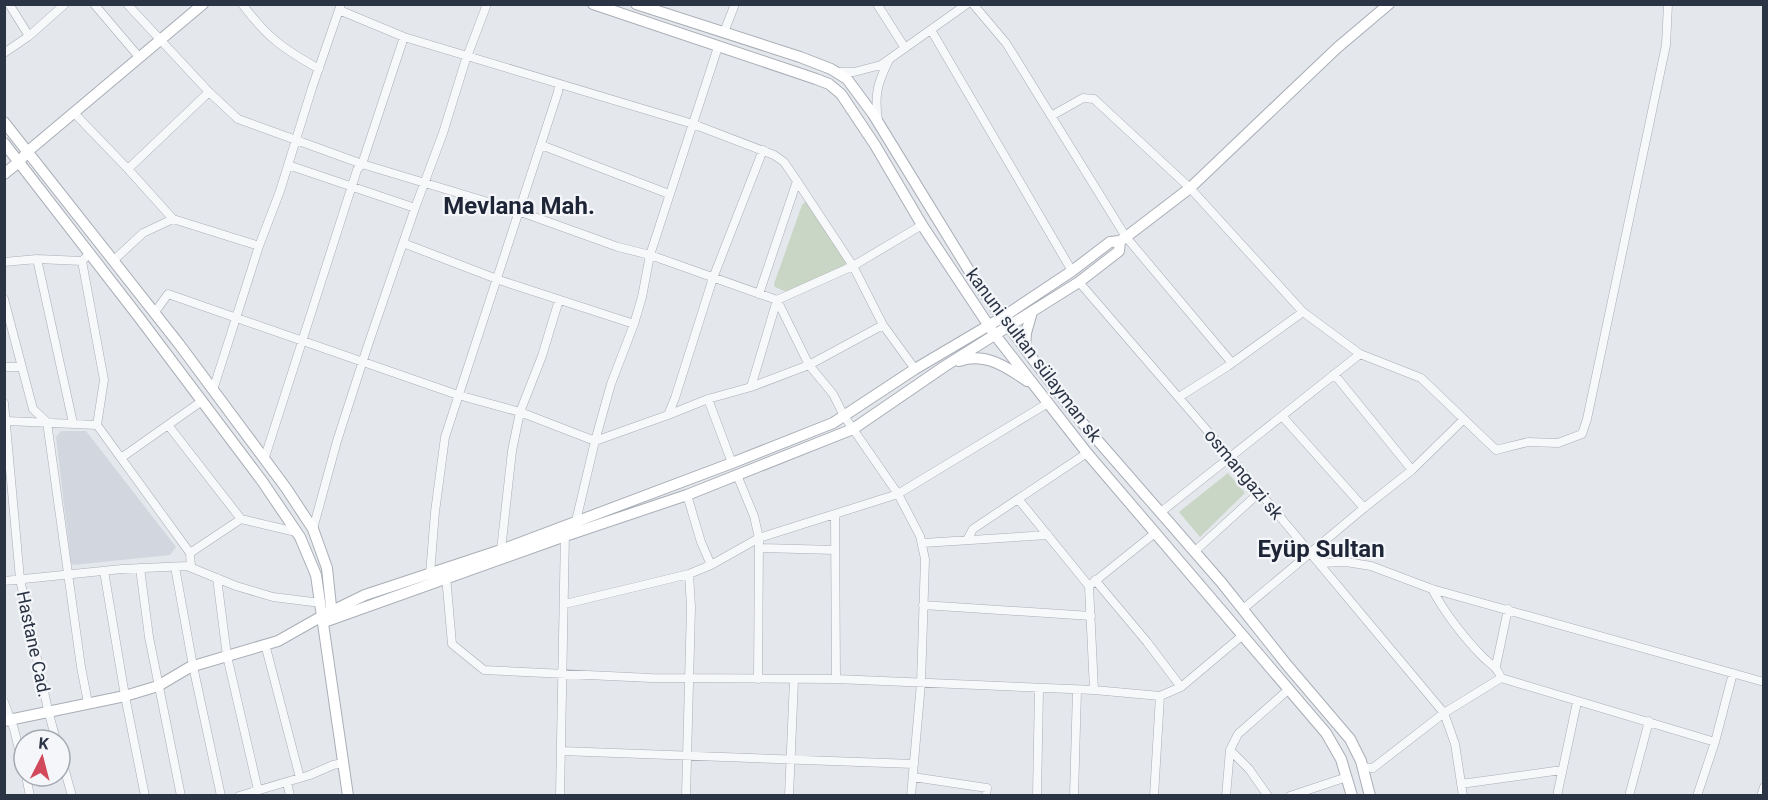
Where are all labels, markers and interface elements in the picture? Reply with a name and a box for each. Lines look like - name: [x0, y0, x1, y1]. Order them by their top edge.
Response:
- district label: Mevlana Mah.: [443, 192, 595, 220]
- street label: kanuni sultan sülayman sk: [962, 264, 1107, 446]
- street label: osmangazi sk: [1200, 425, 1288, 524]
- district label: Eyüp Sultan: [1257, 535, 1385, 563]
- street label: Hastane Cad.: [13, 589, 55, 699]
- north arrow: [12, 728, 72, 788]
- text: K: [37, 734, 50, 754]

